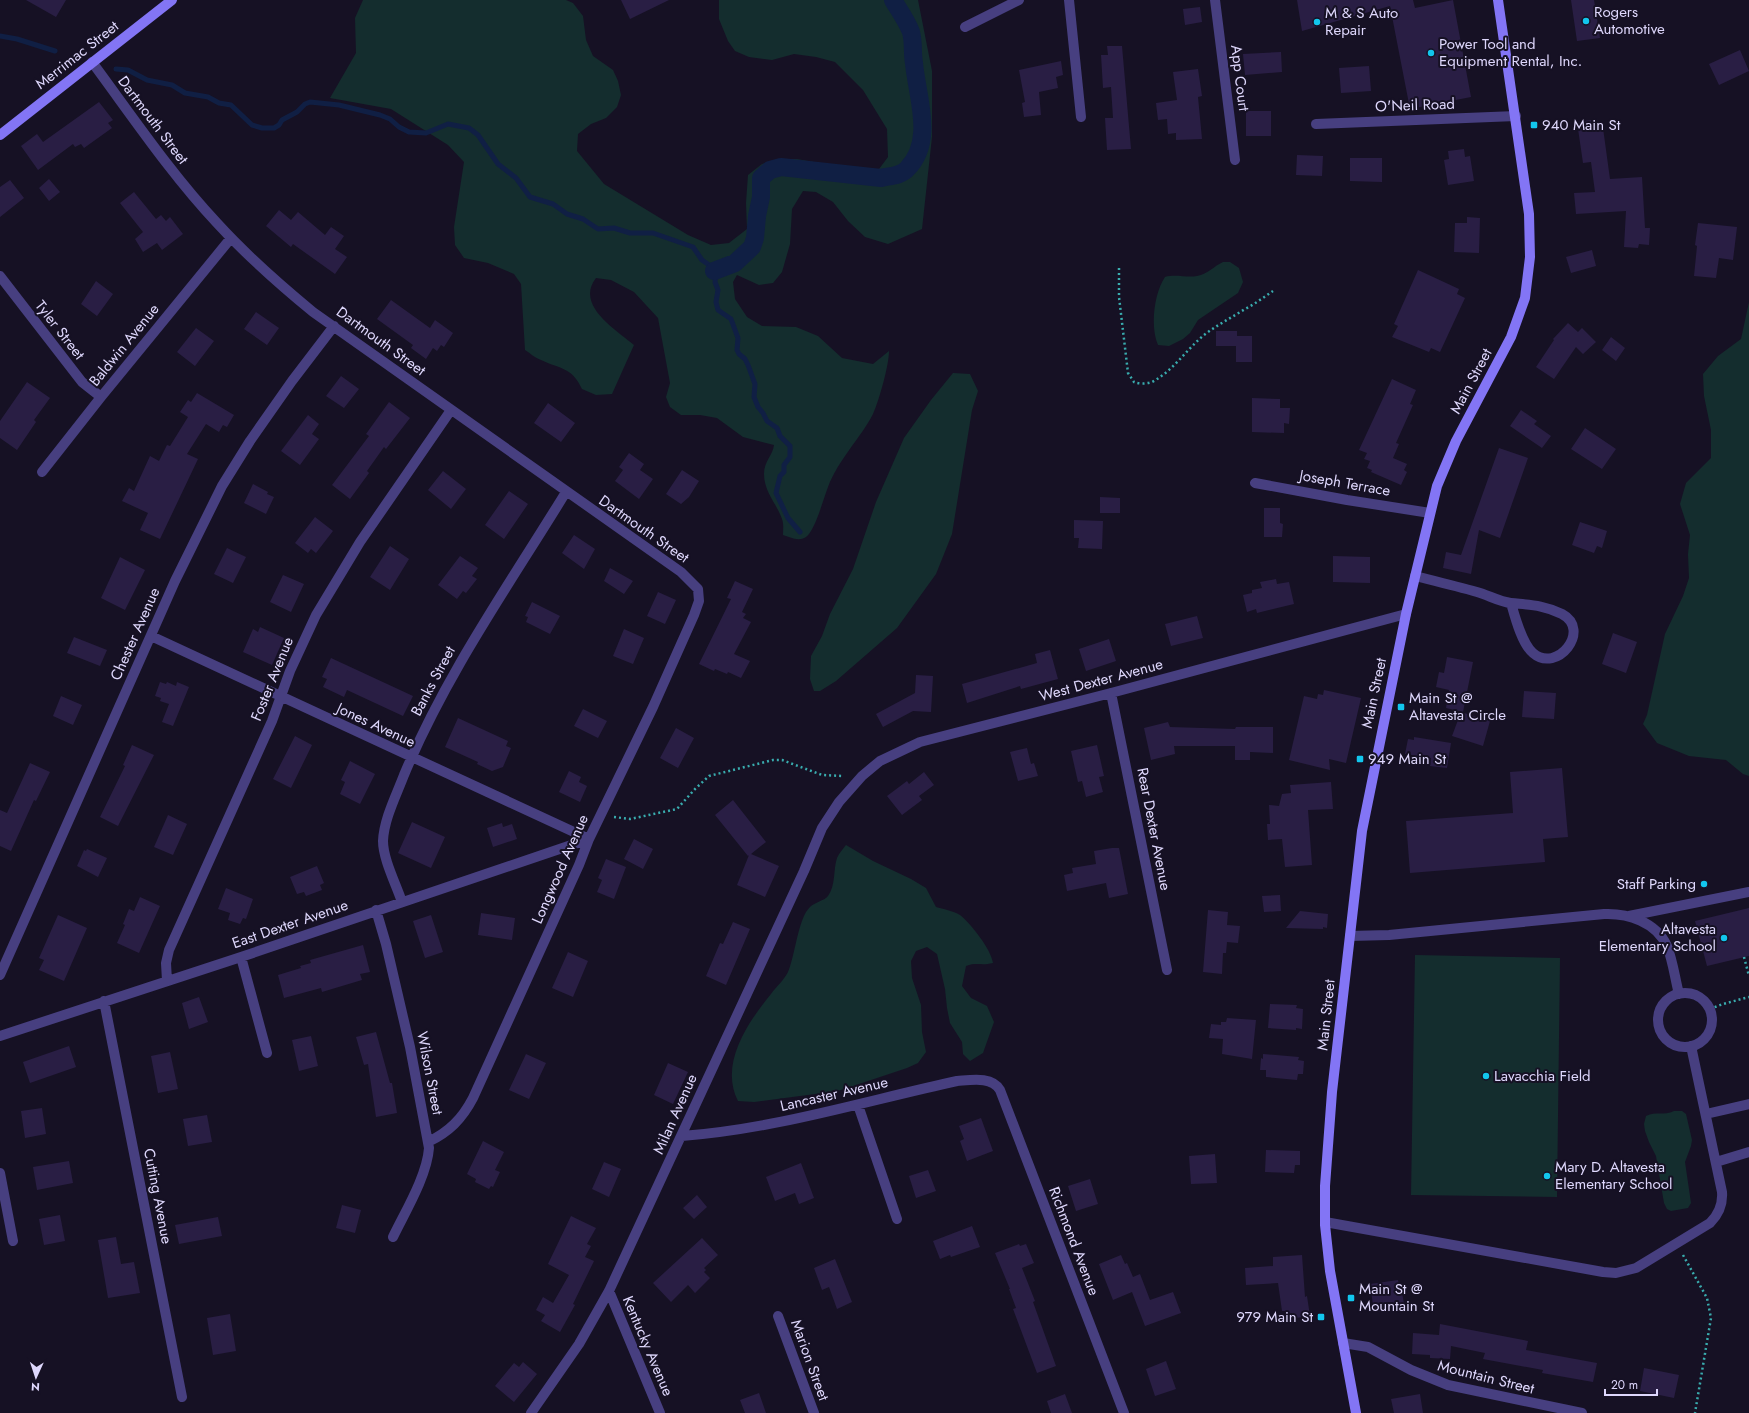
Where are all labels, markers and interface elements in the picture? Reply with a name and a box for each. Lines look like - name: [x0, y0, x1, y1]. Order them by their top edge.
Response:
- place label: Rogers Automotive: [1594, 1, 1665, 40]
- place label: M & S Auto Repair: [1325, 2, 1398, 41]
- street label: Merrimac Street: [31, 15, 124, 95]
- marker: Rogers Automotive: [1581, 16, 1591, 26]
- marker: M & S Auto Repair: [1312, 17, 1322, 27]
- place label: Power Tool and Equipment Rental, Inc.: [1439, 33, 1582, 72]
- street label: App Court: [1225, 44, 1255, 113]
- marker: Power Tool and Equipment Rental, Inc.: [1426, 48, 1436, 58]
- street label: Dartmouth Street: [112, 71, 194, 169]
- street label: O'Neil Road: [1375, 93, 1455, 117]
- place label: 940 Main St: [1542, 114, 1621, 136]
- marker: 940 Main St: [1529, 120, 1539, 130]
- street label: Tyler Street: [30, 296, 90, 365]
- street label: Baldwin Avenue: [84, 299, 164, 391]
- street label: Dartmouth Street: [332, 301, 431, 381]
- street label: Main Street: [1445, 344, 1498, 418]
- street label: Joseph Terrace: [1296, 464, 1393, 502]
- street label: Dartmouth Street: [594, 490, 694, 569]
- street label: Chester Avenue: [105, 584, 165, 684]
- street label: Foster Avenue: [245, 633, 299, 724]
- street label: Banks Street: [405, 642, 461, 720]
- street label: West Dexter Avenue: [1037, 653, 1166, 707]
- street label: Main Street: [1356, 655, 1392, 730]
- place label: Main St @ Altavesta Circle: [1409, 687, 1506, 726]
- street label: Jones Avenue: [331, 696, 419, 753]
- marker: Main St @ Altavesta Circle: [1396, 702, 1406, 712]
- place label: 949 Main St: [1368, 748, 1446, 770]
- marker: 949 Main St: [1355, 754, 1365, 764]
- street label: Rear Dexter Avenue: [1131, 766, 1177, 893]
- street label: Longwood Avenue: [526, 811, 594, 927]
- place label: Staff Parking: [1617, 873, 1696, 895]
- marker: Staff Parking: [1699, 879, 1709, 889]
- street label: East Dexter Avenue: [229, 894, 351, 954]
- place label: Altavesta Elementary School: [1599, 918, 1716, 957]
- marker: Altavesta Elementary School: [1719, 933, 1729, 943]
- street label: Main Street: [1311, 978, 1341, 1052]
- street label: Wilson Street: [411, 1029, 449, 1117]
- place label: Lavacchia Field: [1494, 1065, 1591, 1087]
- street label: Milan Avenue: [647, 1070, 703, 1158]
- street label: Lancaster Avenue: [778, 1071, 890, 1117]
- marker: Lavacchia Field: [1481, 1071, 1491, 1081]
- street label: Cutting Avenue: [138, 1146, 178, 1246]
- place label: Mary D. Altavesta Elementary School: [1555, 1156, 1672, 1195]
- marker: Mary D. Altavesta Elementary School: [1542, 1171, 1552, 1181]
- street label: Richmond Avenue: [1043, 1183, 1105, 1299]
- place label: Main St @ Mountain St: [1359, 1278, 1434, 1317]
- street label: Kentucky Avenue: [617, 1292, 679, 1400]
- marker: Main St @ Mountain St: [1346, 1293, 1356, 1303]
- place label: 979 Main St: [1236, 1306, 1313, 1328]
- marker: 979 Main St: [1316, 1312, 1326, 1322]
- street label: Marion Street: [785, 1316, 835, 1404]
- street label: Mountain Street: [1435, 1354, 1537, 1400]
- north arrow: [16, 1357, 56, 1397]
- scale bar: [1605, 1371, 1657, 1397]
- text: 20 m: [1611, 1376, 1638, 1394]
- text: N: [31, 1379, 40, 1395]

